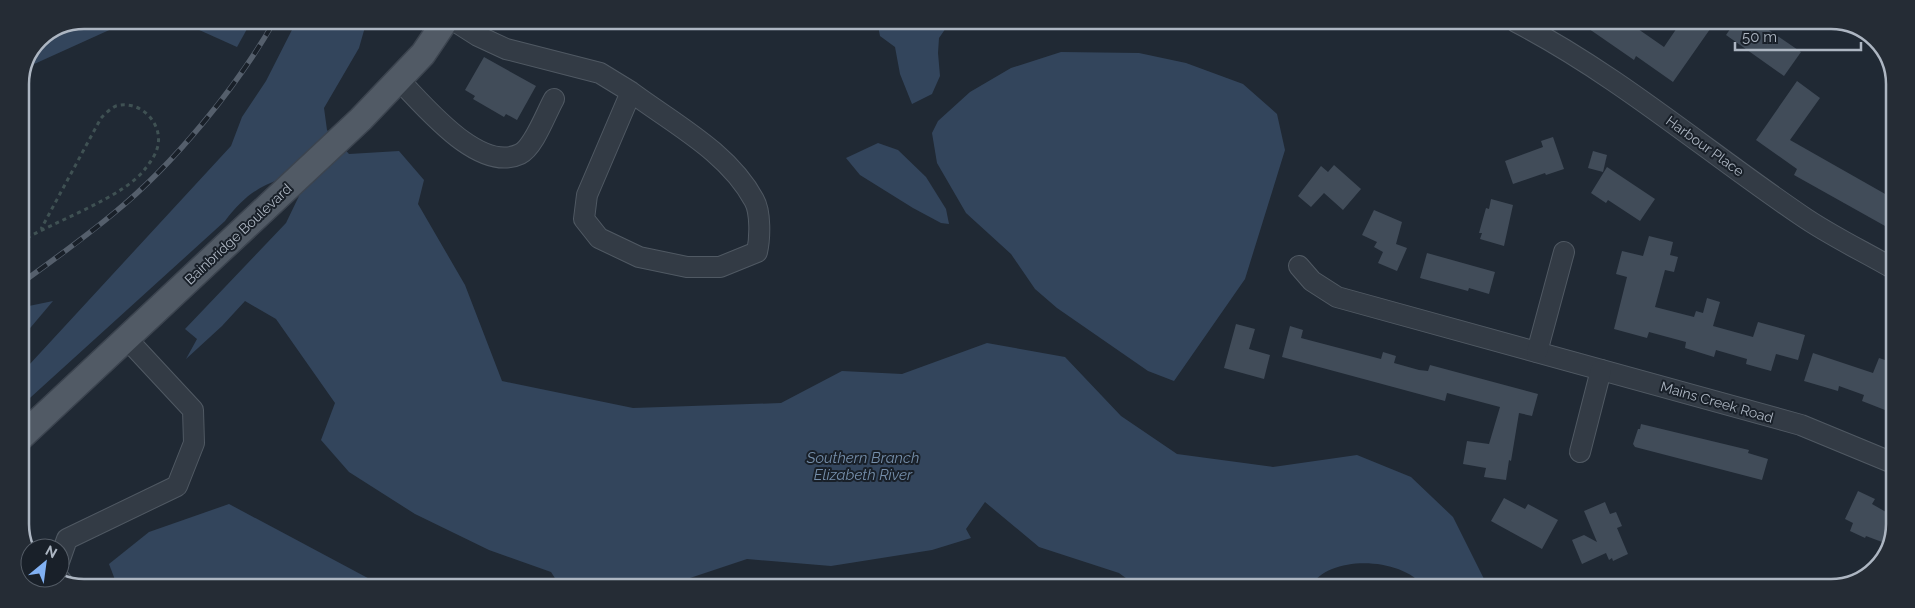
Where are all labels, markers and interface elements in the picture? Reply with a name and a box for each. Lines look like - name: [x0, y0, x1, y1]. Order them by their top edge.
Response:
- scale bar: [1735, 20, 1861, 52]
- text: 50 m: [1742, 28, 1777, 46]
- street label: Harbour Place: [1663, 112, 1747, 180]
- street label: Bainbridge Boulevard: [181, 180, 295, 288]
- street label: Mains Creek Road: [1659, 378, 1775, 426]
- water label: Southern Branch Elizabeth River: [806, 449, 919, 484]
- north arrow: [20, 538, 70, 588]
- text: N: [43, 542, 60, 561]

